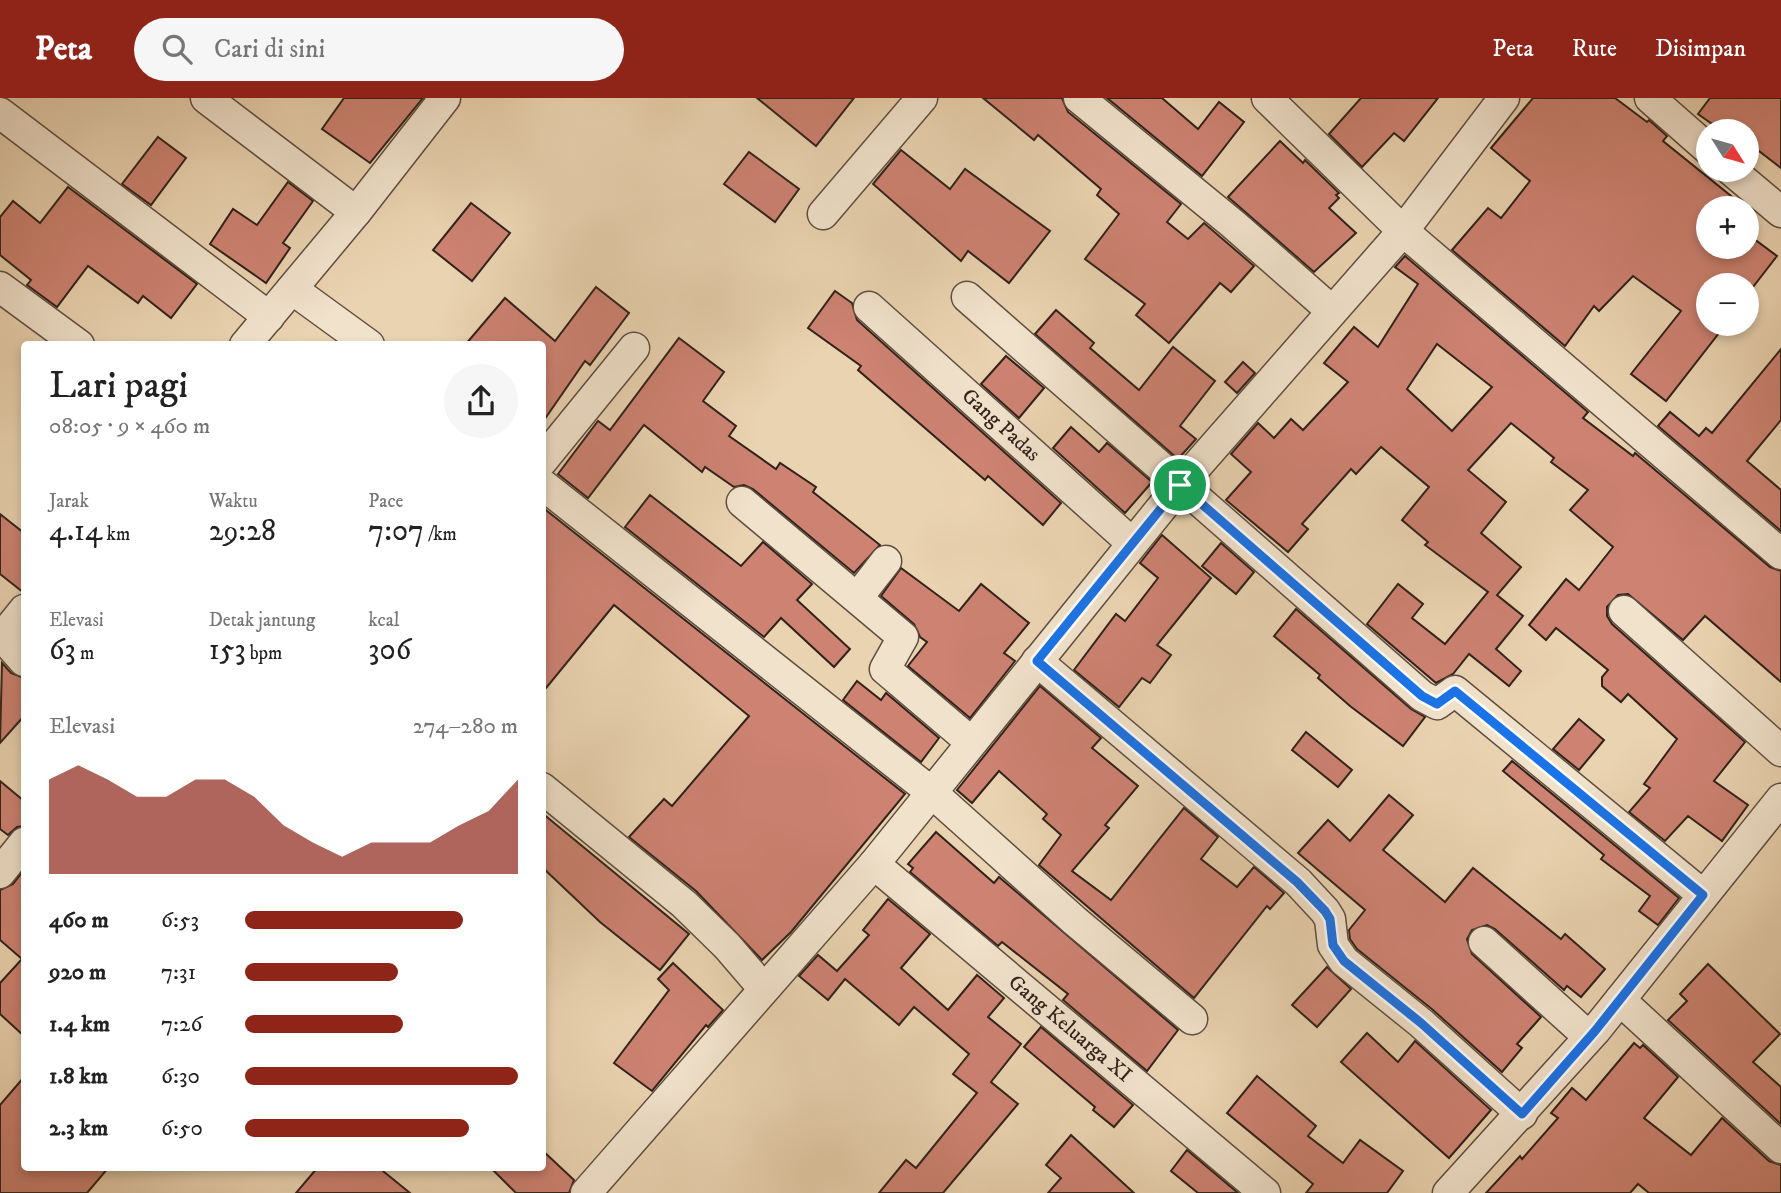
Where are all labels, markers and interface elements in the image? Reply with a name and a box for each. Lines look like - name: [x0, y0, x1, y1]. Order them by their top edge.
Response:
- search box: [134, 18, 624, 81]
- text: Peta: [35, 29, 92, 70]
- icon: search: [158, 30, 196, 68]
- text: Cari di sini: [214, 33, 325, 66]
- text: Peta: [1492, 34, 1534, 64]
- text: Rute: [1572, 34, 1617, 64]
- text: Disimpan: [1655, 34, 1746, 64]
- north arrow: [1696, 119, 1759, 182]
- map controls: [1696, 119, 1759, 336]
- button: +: [1696, 196, 1759, 259]
- button: −: [1696, 273, 1759, 336]
- text: Lari pagi: [49, 362, 188, 410]
- button: share: [444, 364, 518, 438]
- street label: Gang Padas: [956, 383, 1045, 467]
- text: 08:05 · 9 × 460 m: [49, 412, 210, 441]
- pin: [1150, 455, 1210, 515]
- icon: arrive: [1161, 466, 1199, 504]
- text: Jarak: [49, 490, 89, 513]
- text: Waktu: [209, 490, 258, 513]
- text: Pace: [368, 490, 403, 513]
- text: 4.14: [49, 513, 102, 550]
- text: 29:28: [209, 513, 276, 550]
- text: 7:07: [368, 513, 424, 550]
- text: km: [102, 523, 130, 546]
- text: /km: [424, 523, 457, 546]
- text: Elevasi: [49, 609, 104, 632]
- text: Detak jantung: [209, 609, 315, 632]
- text: kcal: [368, 609, 400, 632]
- text: 63: [49, 632, 76, 669]
- text: 153: [209, 632, 246, 669]
- text: 306: [368, 632, 411, 669]
- text: m: [76, 642, 94, 665]
- text: bpm: [246, 642, 282, 665]
- text: Elevasi: [49, 712, 115, 741]
- text: 274–280 m: [413, 712, 518, 741]
- text: 460 m: [49, 906, 109, 935]
- text: 6:53: [161, 906, 199, 935]
- text: 920 m: [49, 958, 106, 987]
- text: 7:31: [161, 958, 196, 987]
- street label: Gang Keluarga XI: [1003, 970, 1137, 1088]
- text: 1.4 km: [49, 1010, 110, 1039]
- text: 7:26: [161, 1010, 202, 1039]
- text: 1.8 km: [49, 1062, 108, 1091]
- text: 6:30: [161, 1062, 200, 1091]
- text: 2.3 km: [49, 1114, 108, 1143]
- text: 6:50: [161, 1114, 203, 1143]

